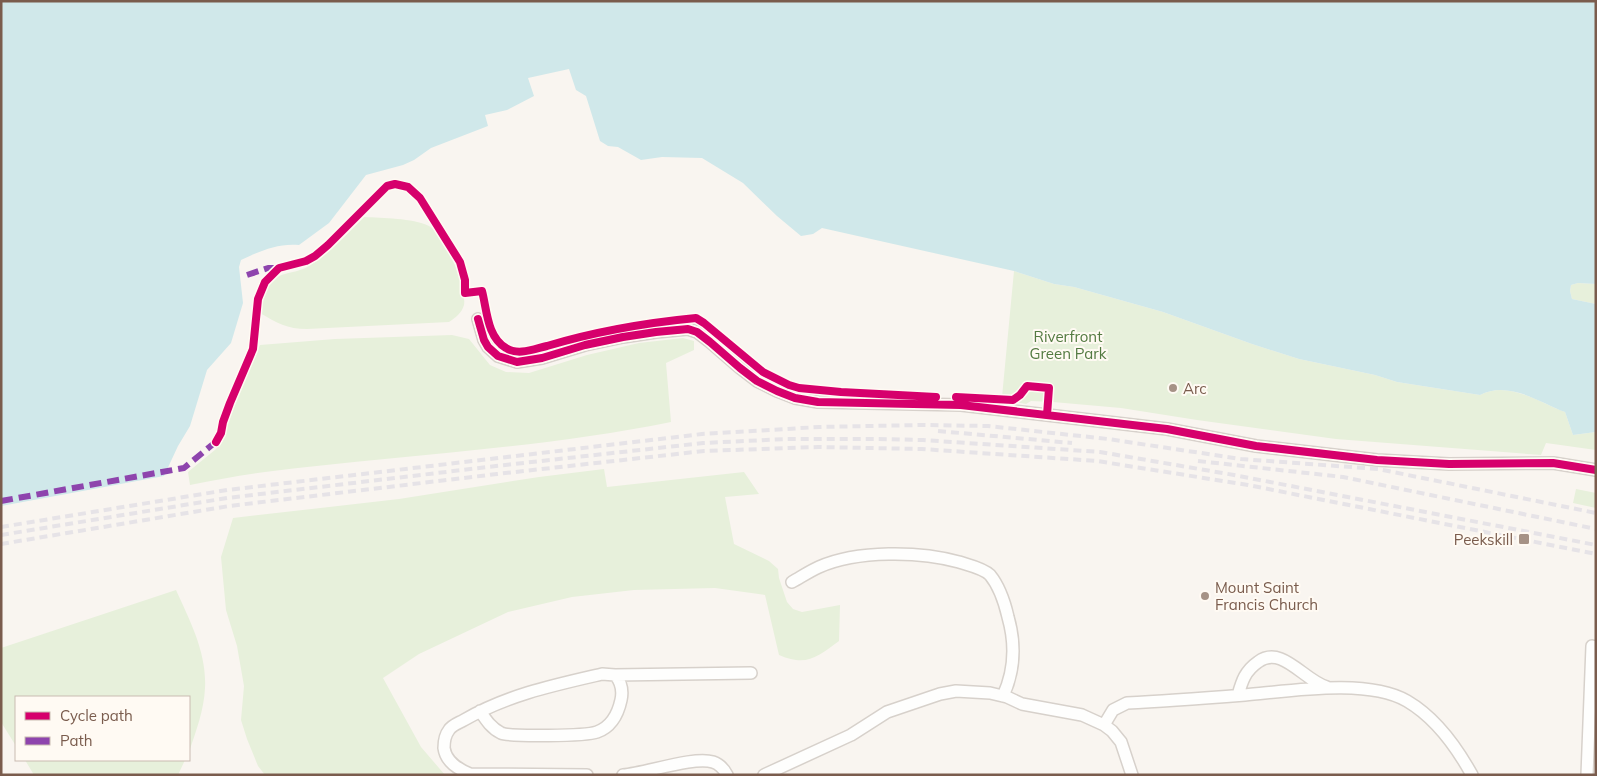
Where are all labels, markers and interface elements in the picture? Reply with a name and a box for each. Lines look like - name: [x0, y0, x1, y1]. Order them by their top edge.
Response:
- park label: Riverfront Green Park: [1030, 327, 1107, 363]
- place label: Arc: [1183, 379, 1207, 398]
- marker: Arc: [1167, 382, 1179, 394]
- place label: Peekskill: [1454, 530, 1513, 549]
- marker: Peekskill: [1517, 532, 1531, 546]
- place label: Mount Saint Francis Church: [1215, 578, 1318, 614]
- marker: Mount Saint Francis Church: [1199, 590, 1211, 602]
- legend: [15, 696, 190, 761]
- text: Cycle path: [60, 706, 133, 725]
- text: Path: [60, 731, 92, 750]

